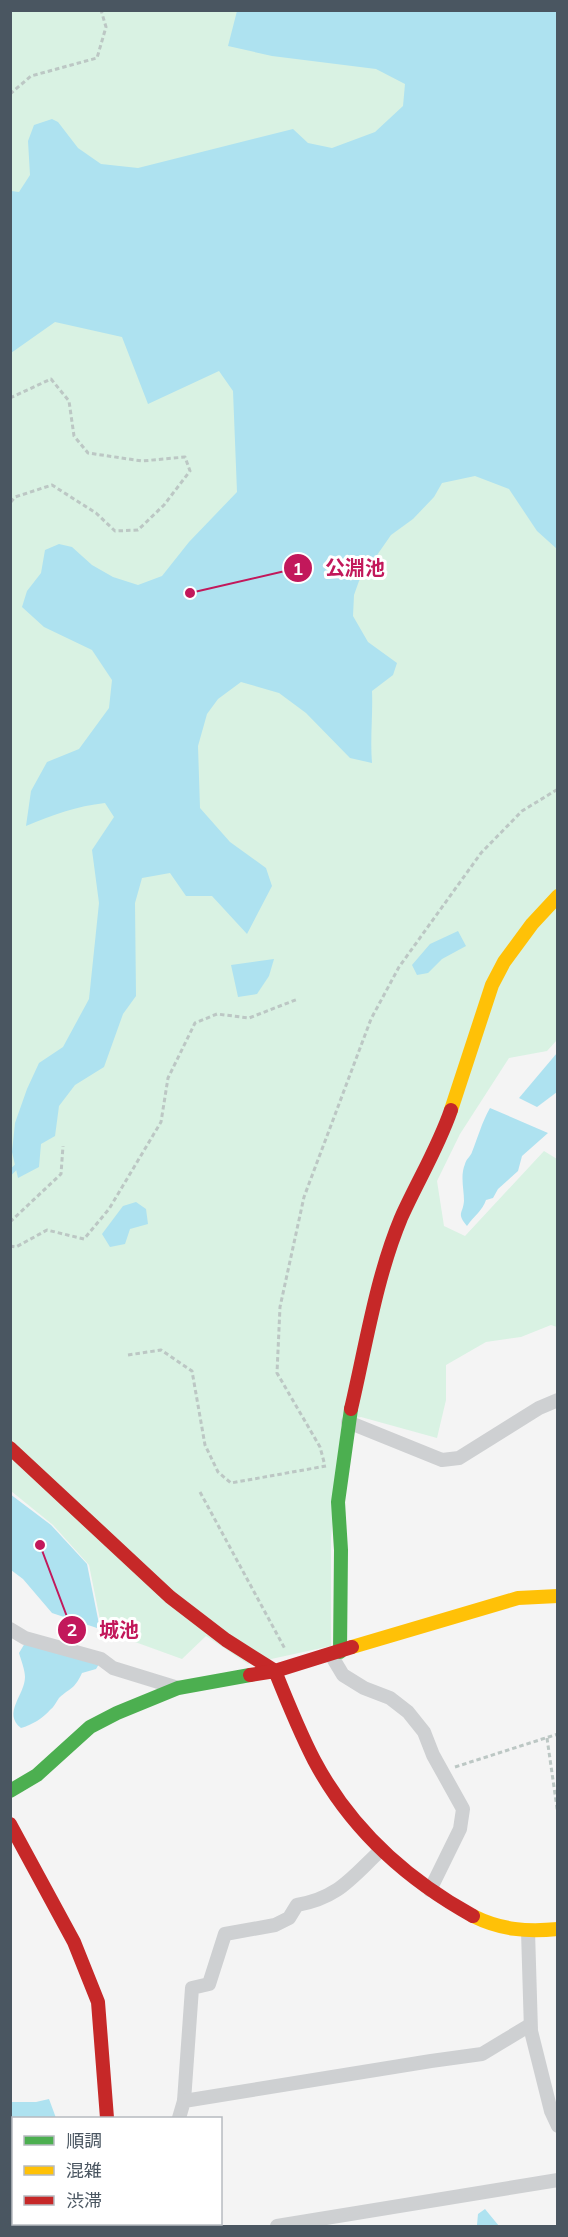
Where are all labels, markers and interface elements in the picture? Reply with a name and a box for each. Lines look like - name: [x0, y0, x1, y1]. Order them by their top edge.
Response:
- callout: 公淵池: [283, 549, 397, 587]
- text: 公淵池: [325, 555, 385, 580]
- text: 1: [293, 557, 303, 580]
- callout: 城池: [57, 1611, 151, 1649]
- text: 城池: [99, 1617, 139, 1642]
- text: 2: [67, 1618, 77, 1641]
- legend: [12, 2117, 222, 2225]
- text: 順調: [66, 2129, 102, 2152]
- text: 混雑: [66, 2159, 102, 2182]
- text: 渋滞: [66, 2189, 102, 2212]

